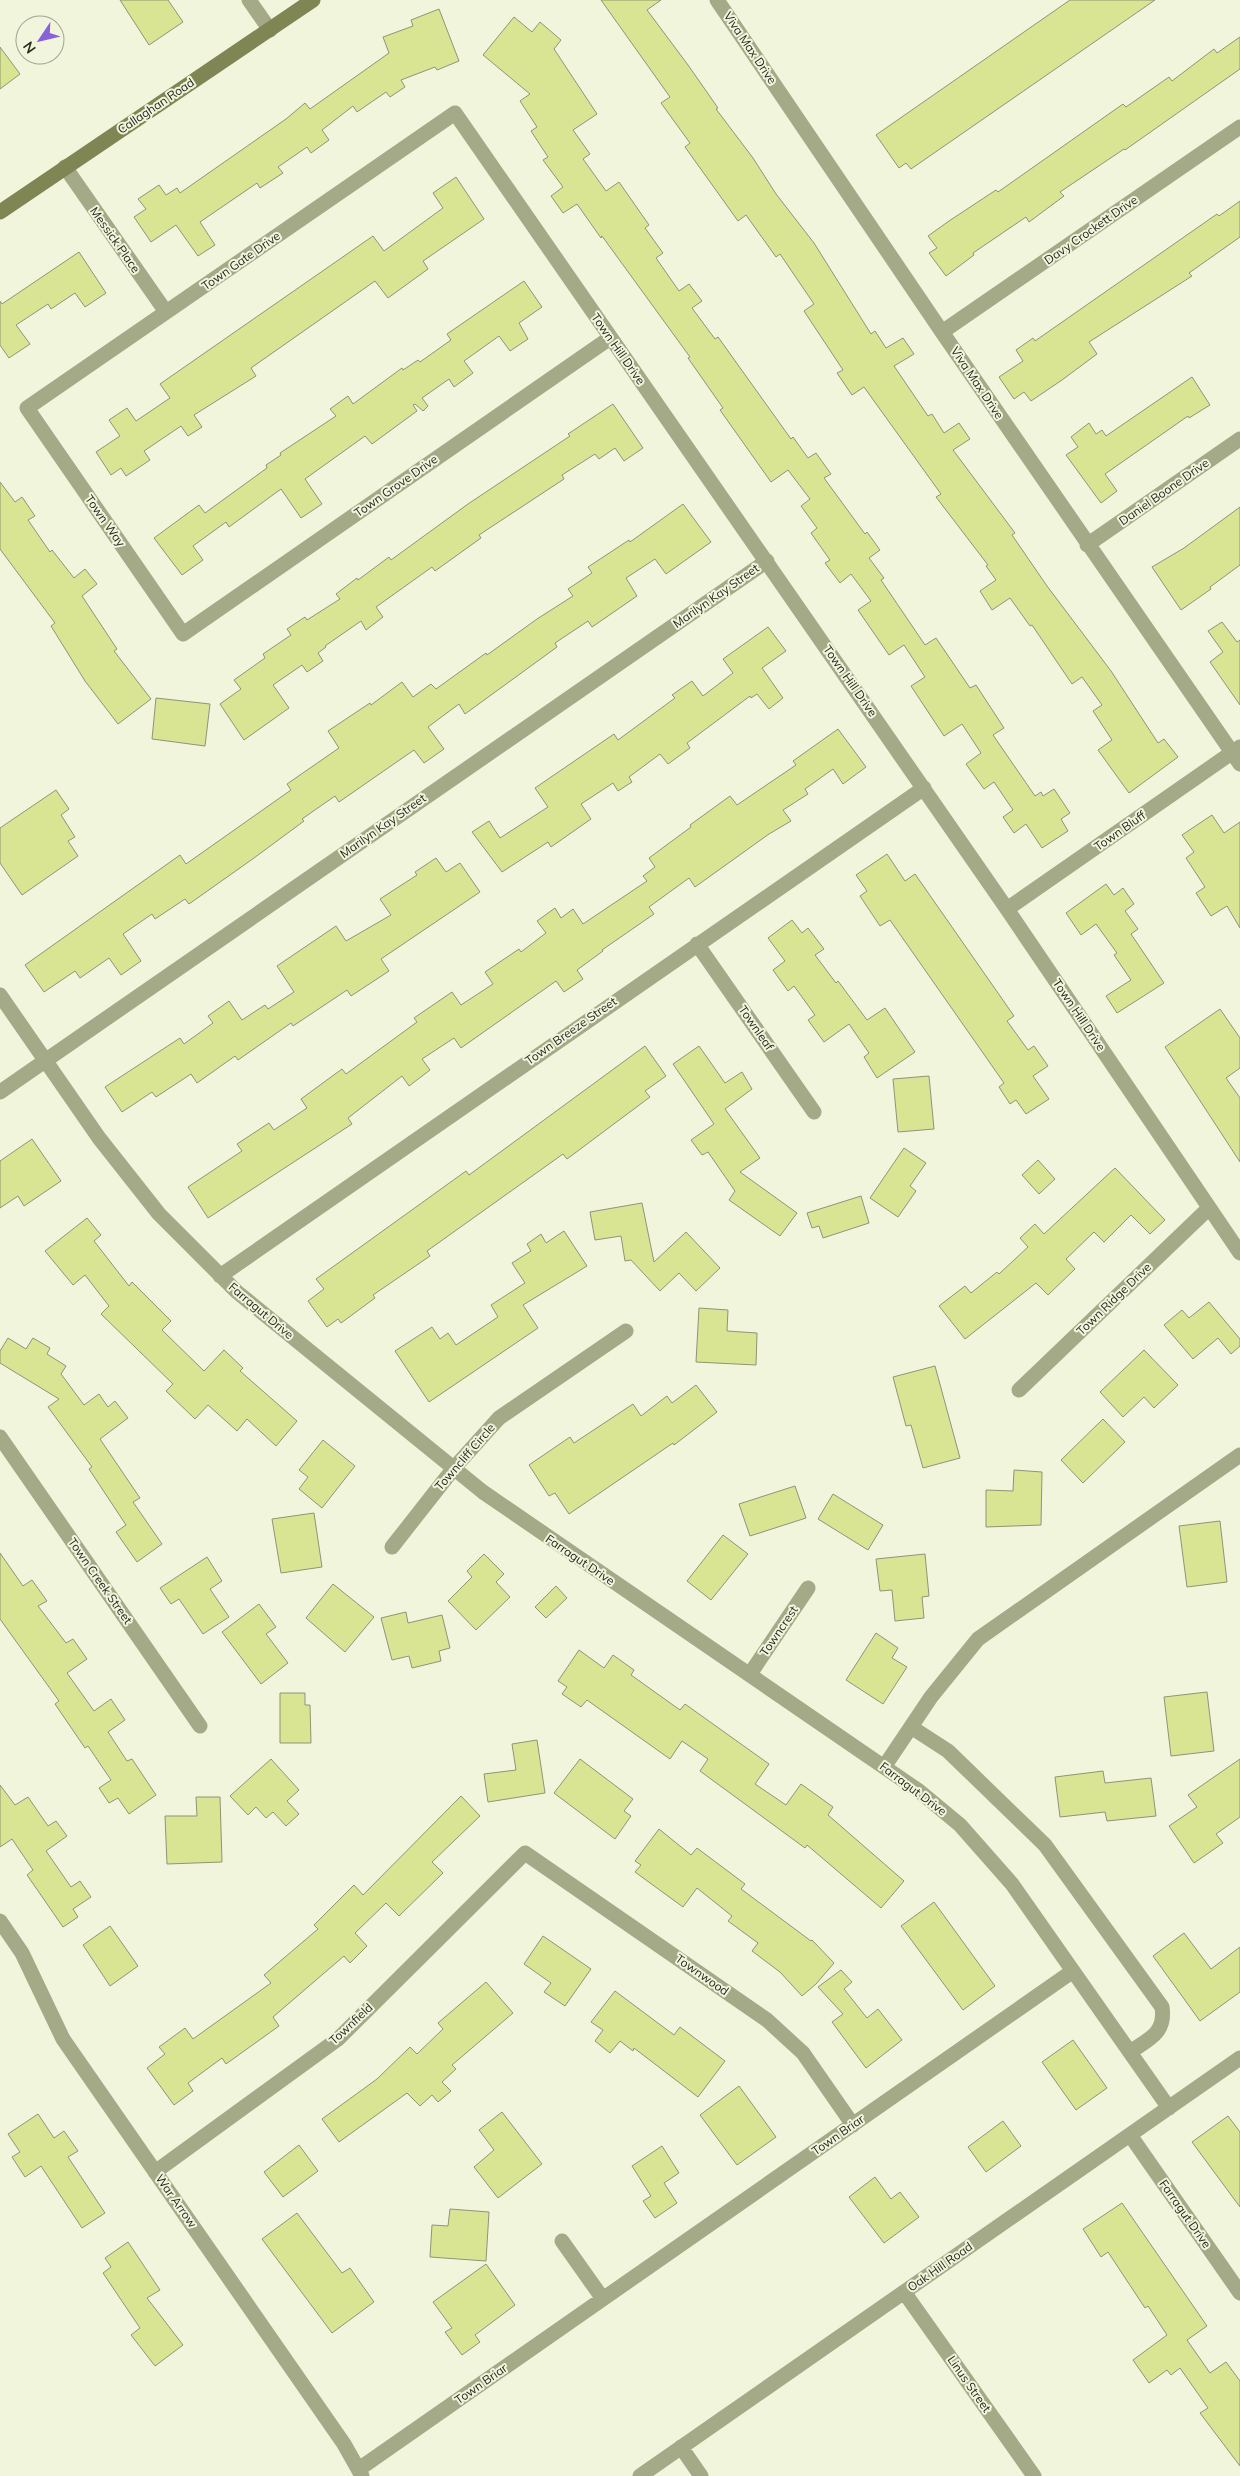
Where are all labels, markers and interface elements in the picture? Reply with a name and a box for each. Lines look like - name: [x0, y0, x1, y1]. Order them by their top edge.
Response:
- street label: Viva Max Drive: [721, 9, 780, 87]
- north arrow: [15, 15, 65, 65]
- text: N: [19, 38, 40, 57]
- street label: Callaghan Road: [115, 74, 197, 137]
- street label: Davy Crockett Drive: [1041, 192, 1140, 267]
- street label: Messick Place: [87, 204, 144, 276]
- street label: Town Gate Drive: [199, 228, 283, 293]
- street label: Town Hill Drive: [588, 310, 649, 387]
- street label: Viva Max Drive: [948, 344, 1007, 422]
- street label: Town Grove Drive: [351, 451, 440, 520]
- street label: Daniel Boone Drive: [1116, 455, 1211, 528]
- street label: Town Way: [82, 492, 129, 550]
- street label: Marilyn Kay Street: [670, 560, 762, 631]
- street label: Town Hill Drive: [820, 642, 881, 719]
- street label: Marilyn Kay Street: [337, 790, 429, 861]
- street label: Town Bluff: [1091, 807, 1149, 854]
- street label: Town Hill Drive: [1050, 976, 1109, 1054]
- street label: Town Breeze Street: [522, 993, 619, 1068]
- street label: Townleaf: [736, 1002, 778, 1054]
- street label: Town Ridge Drive: [1073, 1259, 1154, 1338]
- street label: Farragut Drive: [226, 1279, 297, 1342]
- street label: Towncliff Circle: [431, 1420, 498, 1493]
- street label: Farragut Drive: [543, 1531, 618, 1588]
- street label: Town Creek Street: [65, 1535, 136, 1627]
- street label: Towncrest: [756, 1603, 801, 1659]
- street label: Farragut Drive: [877, 1759, 950, 1819]
- street label: Townwood: [673, 1951, 732, 1998]
- street label: Townfield: [326, 2000, 376, 2048]
- street label: Town Briar: [809, 2111, 867, 2158]
- street label: War Arrow: [152, 2171, 201, 2231]
- street label: Farragut Drive: [1156, 2177, 1215, 2251]
- street label: Oak Hill Road: [904, 2239, 975, 2295]
- street label: Linus Street: [944, 2353, 994, 2415]
- street label: Town Briar: [452, 2360, 510, 2407]

